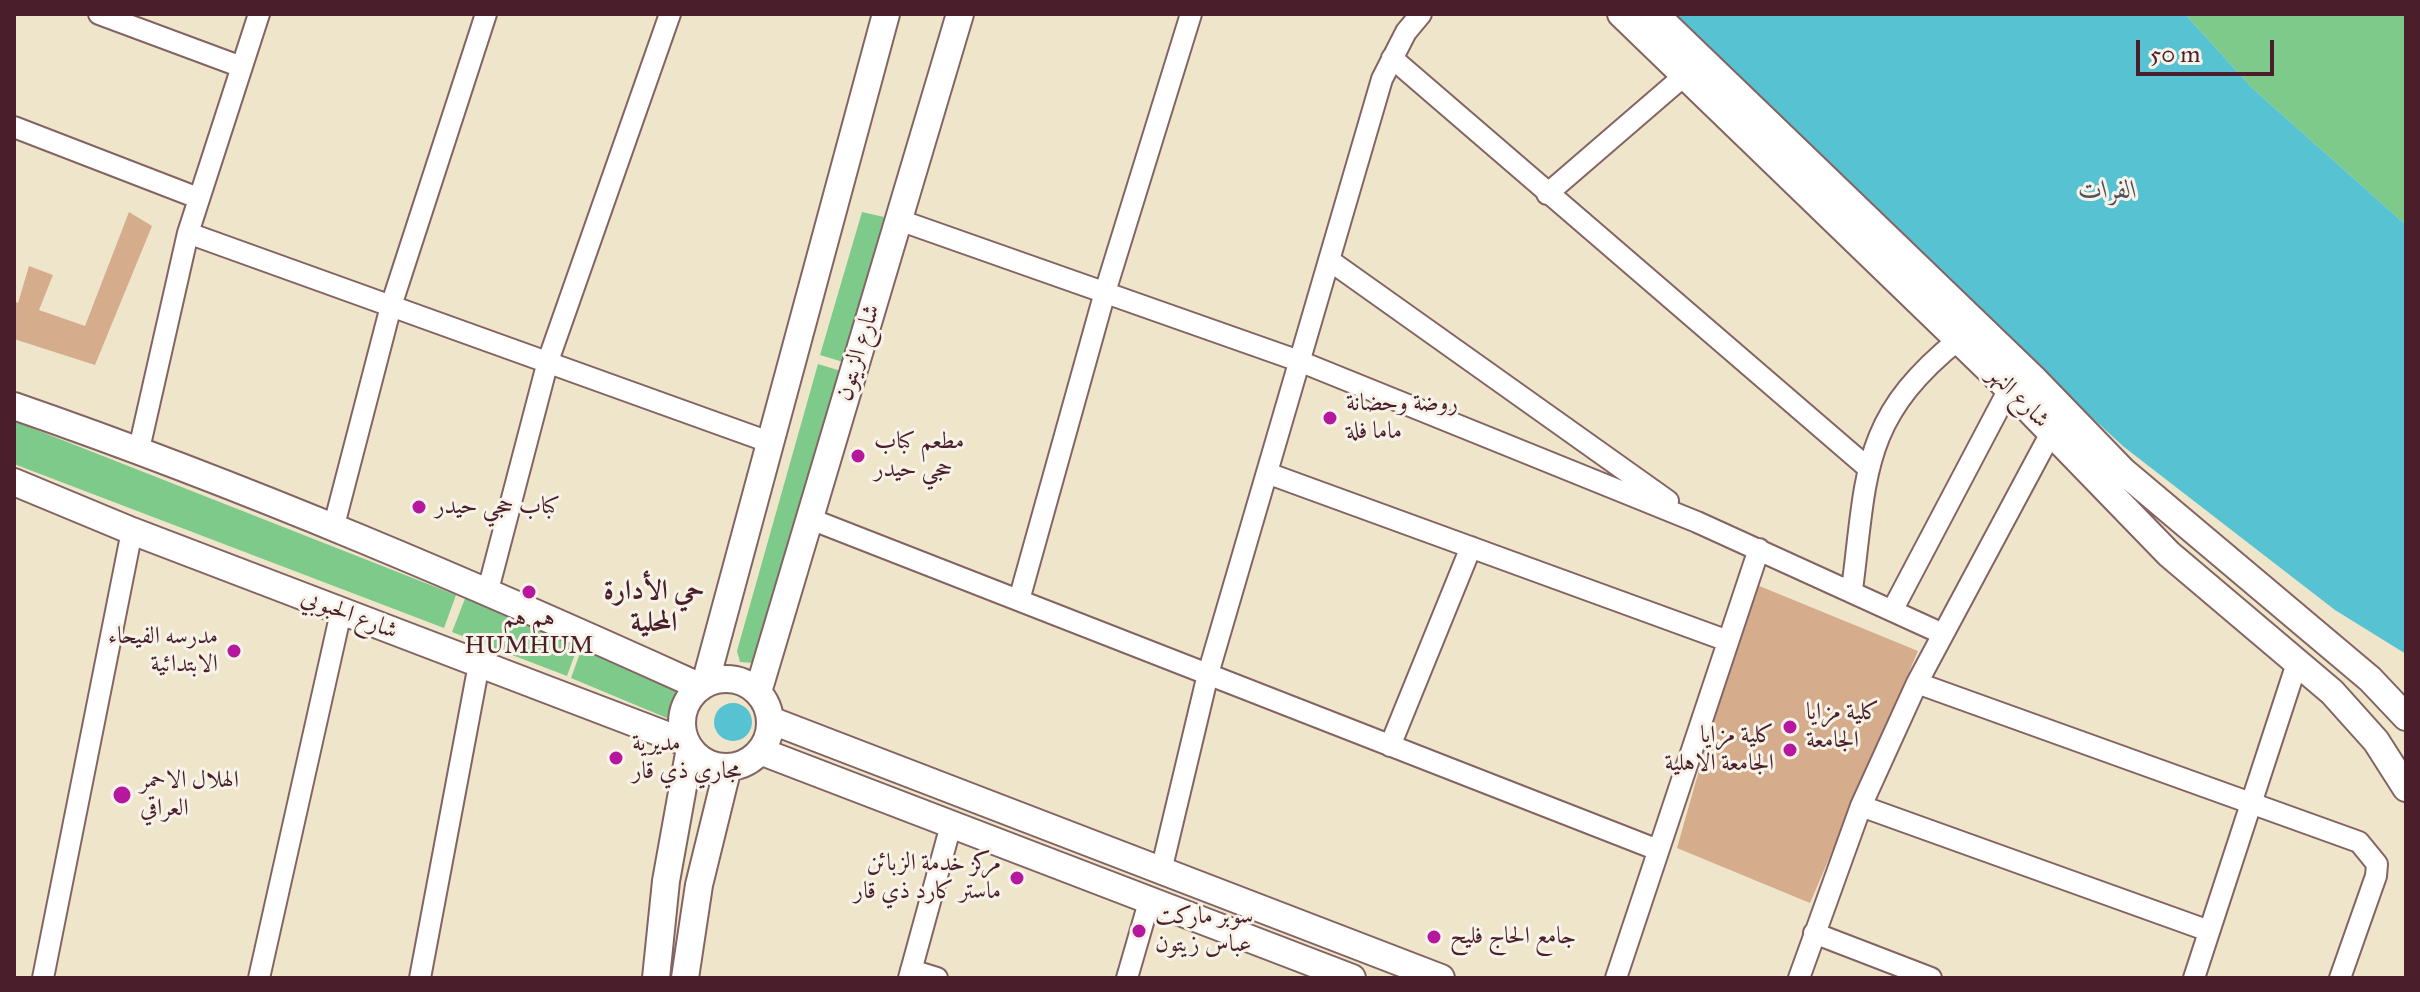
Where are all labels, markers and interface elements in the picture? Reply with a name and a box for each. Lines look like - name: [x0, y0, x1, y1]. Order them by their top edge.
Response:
- scale bar: [2140, 24, 2278, 74]
- text: 50 m: [2150, 39, 2200, 69]
- water label: الفرات: [2079, 176, 2137, 208]
- street label: شارع الزيتون: [831, 301, 887, 405]
- street label: شارع النهر: [1981, 361, 2055, 435]
- place label: روضة وحضانة ماما فلة: [1346, 390, 1458, 446]
- marker: روضة وحضانة ماما فلة: [1321, 409, 1339, 427]
- place label: مطعم كباب حجي حيدر: [874, 428, 964, 484]
- marker: مطعم كباب حجي حيدر: [849, 447, 867, 465]
- place label: كباب حجي حيدر: [435, 493, 560, 521]
- marker: كباب حجي حيدر: [410, 498, 428, 516]
- district label: حي الأدارة المحلية: [604, 575, 704, 641]
- street label: شارع الحبوبي: [297, 583, 401, 647]
- marker: هم هم HUMHUM: [520, 583, 538, 601]
- place label: هم هم HUMHUM: [465, 605, 593, 661]
- place label: مدرسه الفيحاء الابتدائية: [108, 623, 218, 679]
- marker: مدرسه الفيحاء الابتدائية: [225, 642, 243, 660]
- place label: كلية مزايا الجامعة: [1806, 699, 1880, 755]
- marker: كلية مزايا الجامعة: [1781, 718, 1799, 736]
- place label: كلية مزايا الجامعة الاهلية: [1665, 722, 1774, 778]
- place label: مديرية مجاري ذي قار: [632, 730, 742, 786]
- marker: كلية مزايا الجامعة الاهلية: [1781, 741, 1799, 759]
- marker: مديرية مجاري ذي قار: [607, 749, 625, 767]
- place label: الهلال الاحمر العراقي: [140, 767, 239, 823]
- marker: الهلال الاحمر العراقي: [111, 784, 133, 806]
- place label: مركز خدمة الزبائن ماستر كارد ذي قار: [854, 850, 1001, 906]
- marker: مركز خدمة الزبائن ماستر كارد ذي قار: [1008, 869, 1026, 887]
- place label: سوبر ماركت عباس زيتون: [1155, 903, 1253, 959]
- marker: سوبر ماركت عباس زيتون: [1130, 922, 1148, 940]
- place label: جامع الحاج فليح: [1450, 923, 1576, 951]
- marker: جامع الحاج فليح: [1425, 928, 1443, 946]

